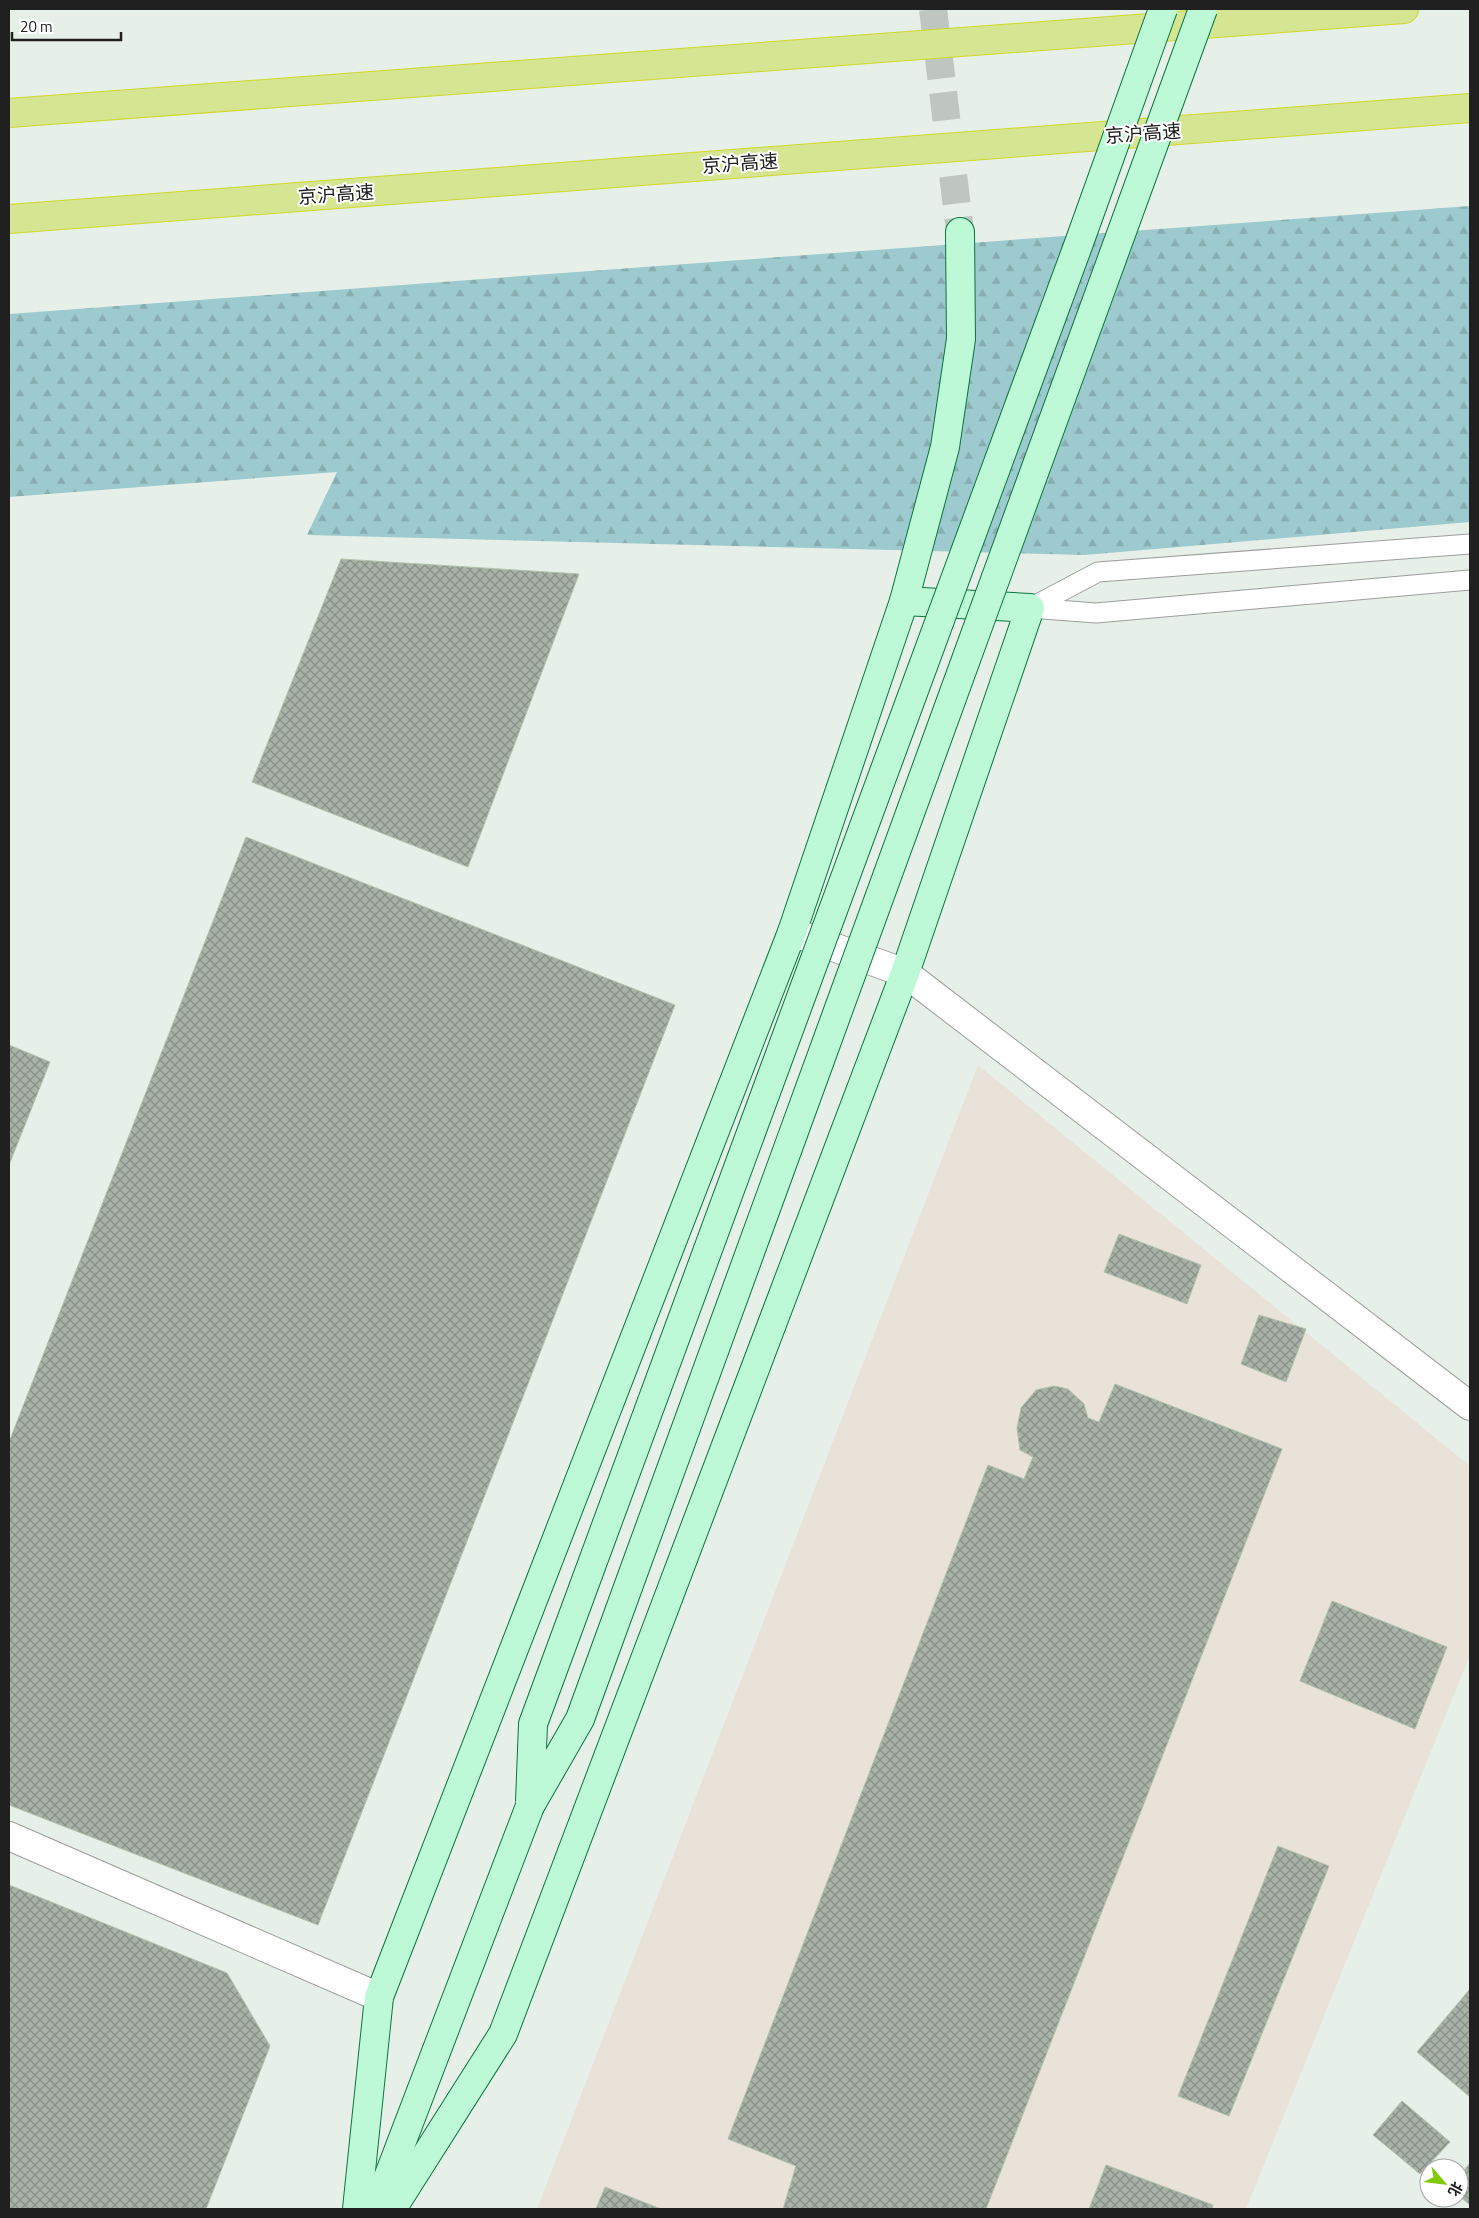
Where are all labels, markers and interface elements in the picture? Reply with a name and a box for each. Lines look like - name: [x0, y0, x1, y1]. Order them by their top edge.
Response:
- scale bar: [12, 10, 121, 42]
- text: 20 m: [20, 15, 53, 38]
- street label: 京沪高速: [1104, 115, 1182, 150]
- street label: 京沪高速: [701, 145, 779, 180]
- street label: 京沪高速: [297, 176, 375, 211]
- north arrow: [1419, 2158, 1469, 2208]
- text: 北: [1443, 2178, 1468, 2200]

